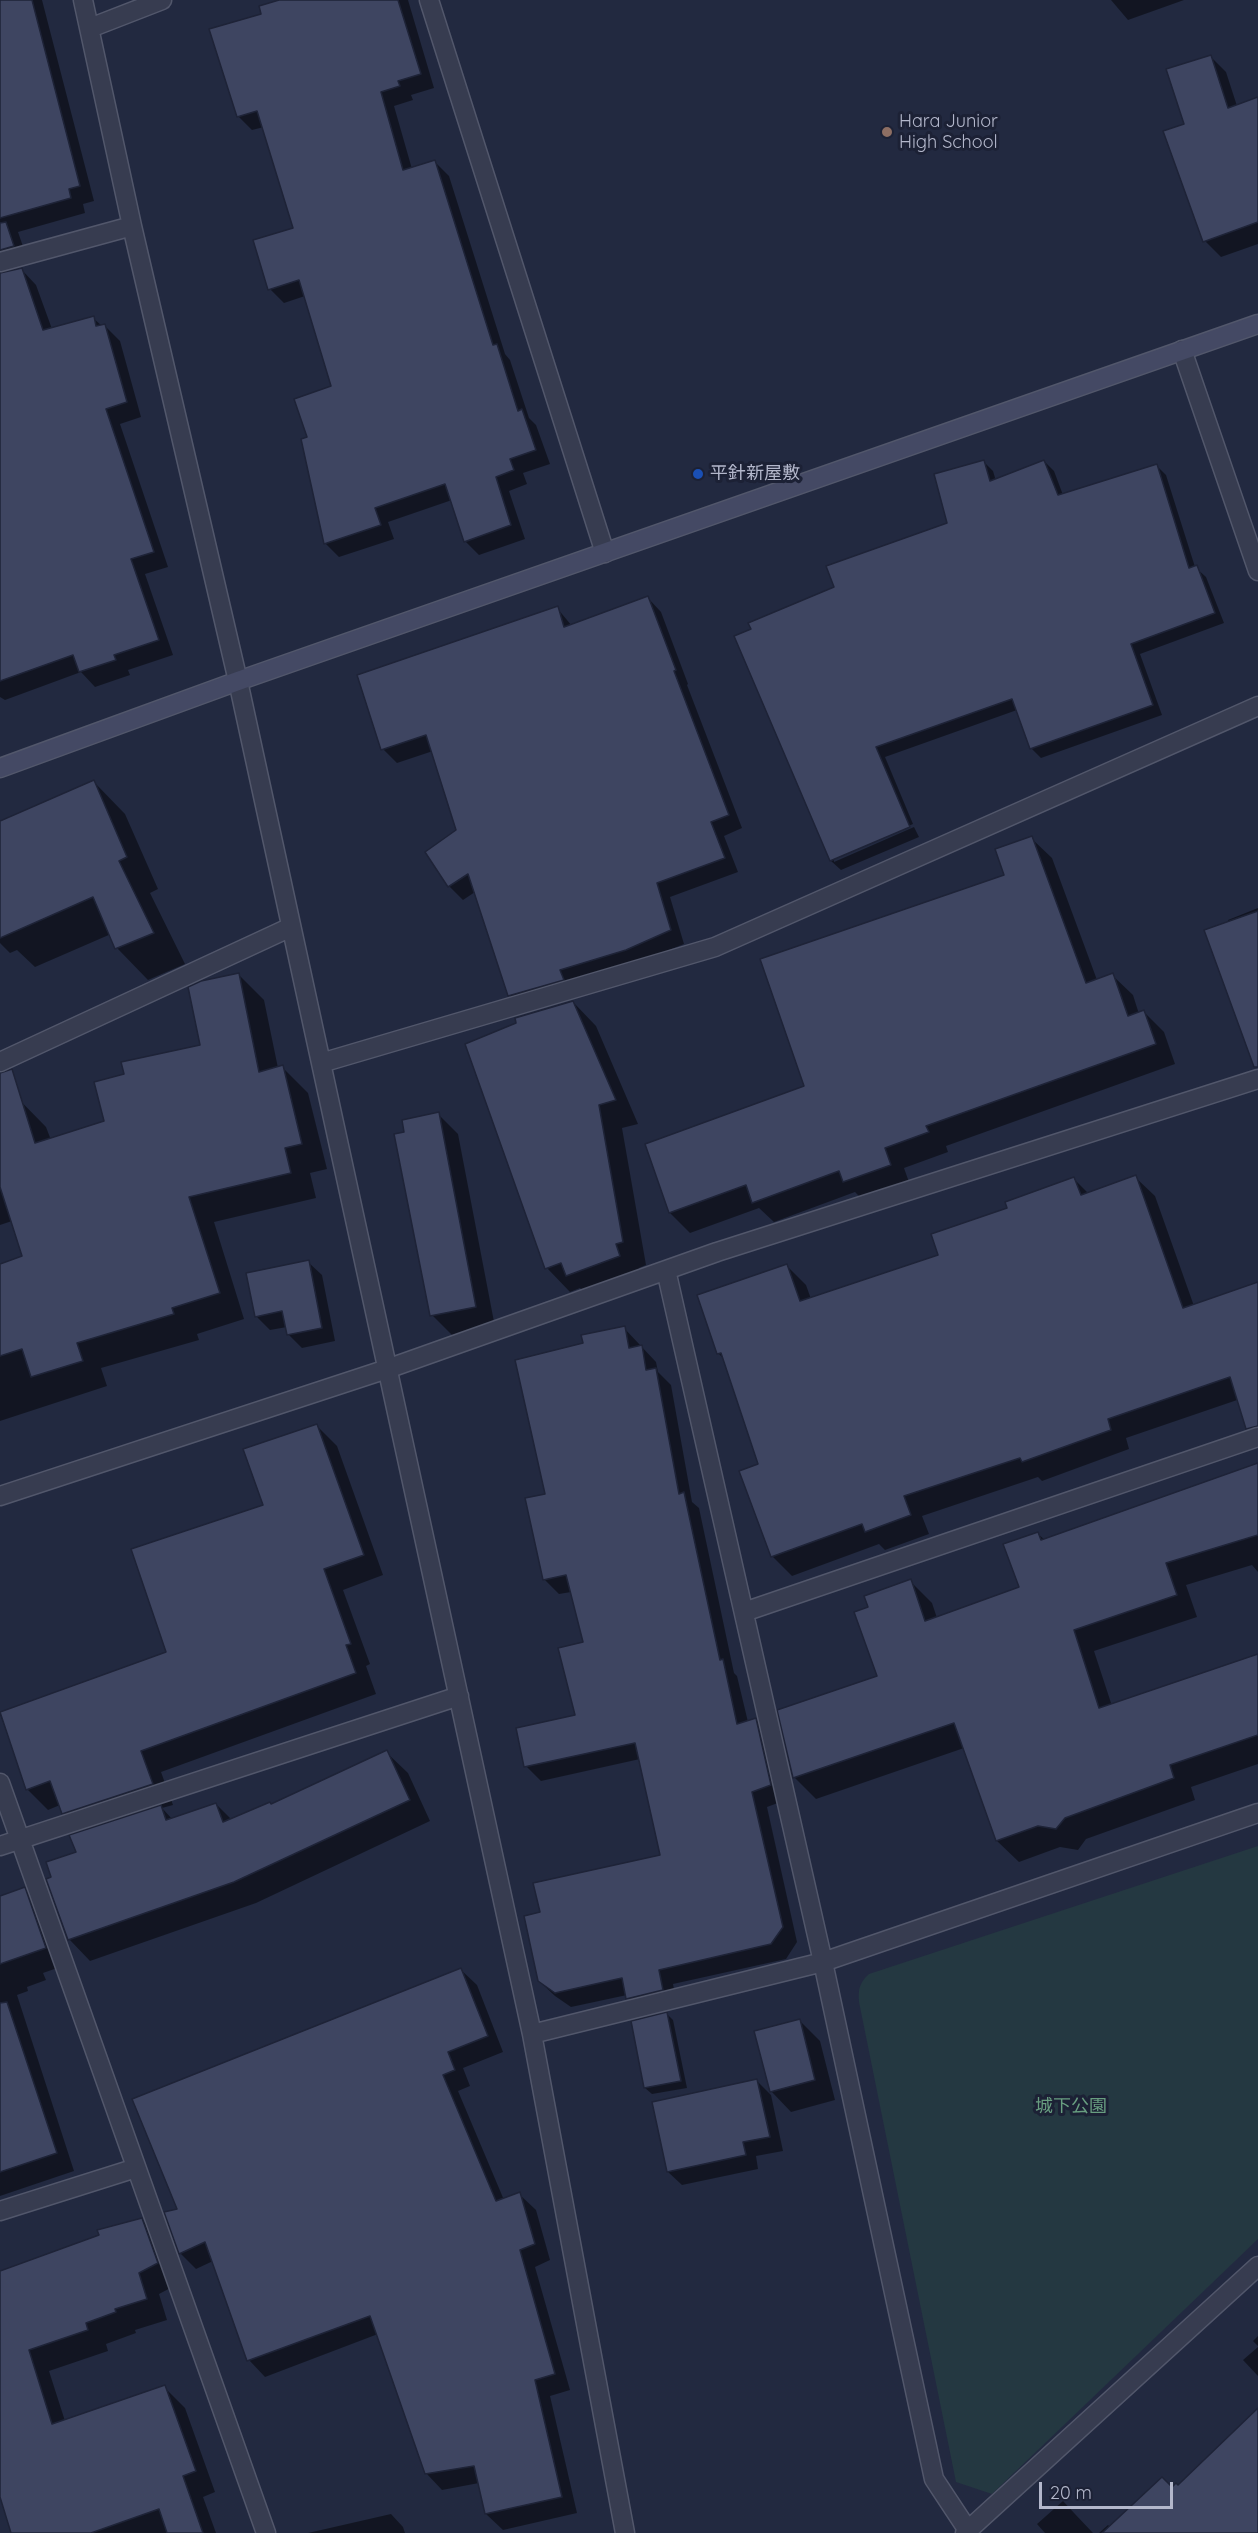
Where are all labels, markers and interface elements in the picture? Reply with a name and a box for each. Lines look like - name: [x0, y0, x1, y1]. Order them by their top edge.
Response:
- place label: Hara Junior High School: [899, 111, 998, 154]
- marker: Hara Junior High School: [880, 125, 894, 139]
- place label: 平針新屋敷: [710, 463, 800, 485]
- marker: 平針新屋敷: [691, 467, 705, 481]
- park label: 城下公園: [1035, 2096, 1107, 2118]
- scale bar: [1042, 2470, 1176, 2508]
- text: 20 m: [1050, 2481, 1092, 2504]

